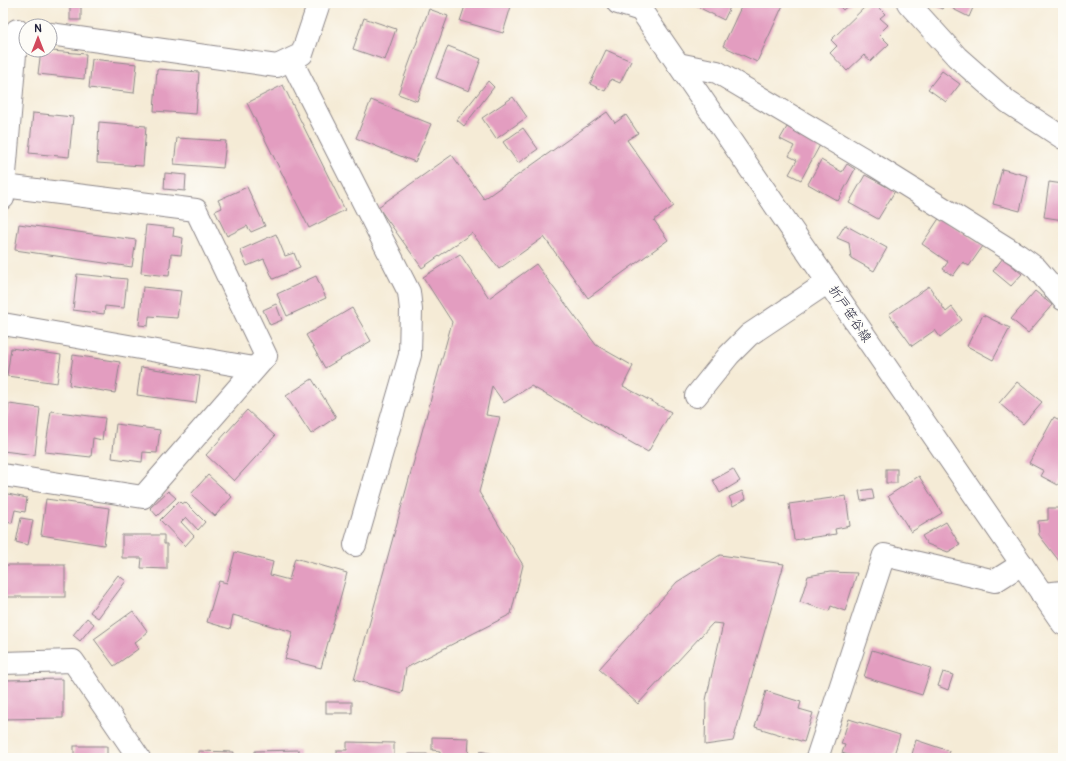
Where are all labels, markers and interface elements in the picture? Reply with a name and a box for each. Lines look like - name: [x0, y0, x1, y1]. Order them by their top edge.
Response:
- north arrow: [18, 18, 58, 58]
- text: N: [34, 22, 42, 35]
- street label: 折戸笹谷線: [825, 283, 875, 346]

